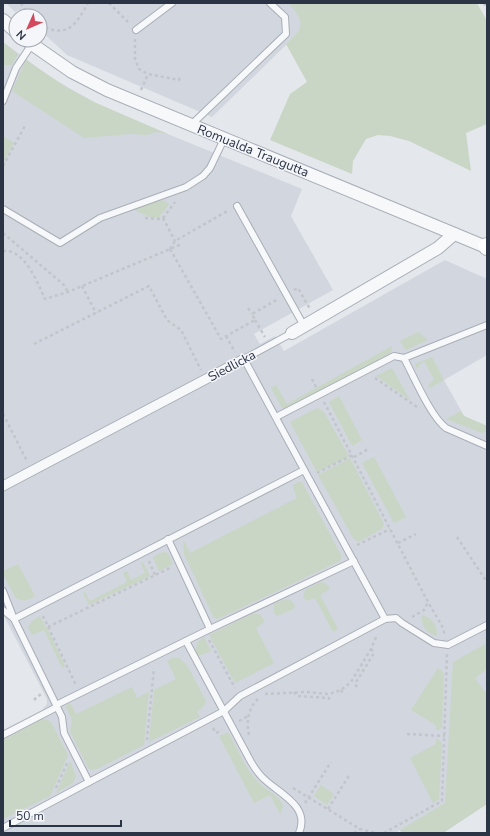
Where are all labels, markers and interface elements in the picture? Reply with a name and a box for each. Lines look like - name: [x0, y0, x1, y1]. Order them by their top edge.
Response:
- north arrow: [8, 8, 48, 48]
- text: N: [13, 27, 29, 43]
- street label: Romualda Traugutta: [194, 120, 312, 182]
- street label: Siedlicka: [205, 346, 259, 386]
- scale bar: [10, 802, 121, 828]
- text: 50 m: [16, 808, 44, 824]

